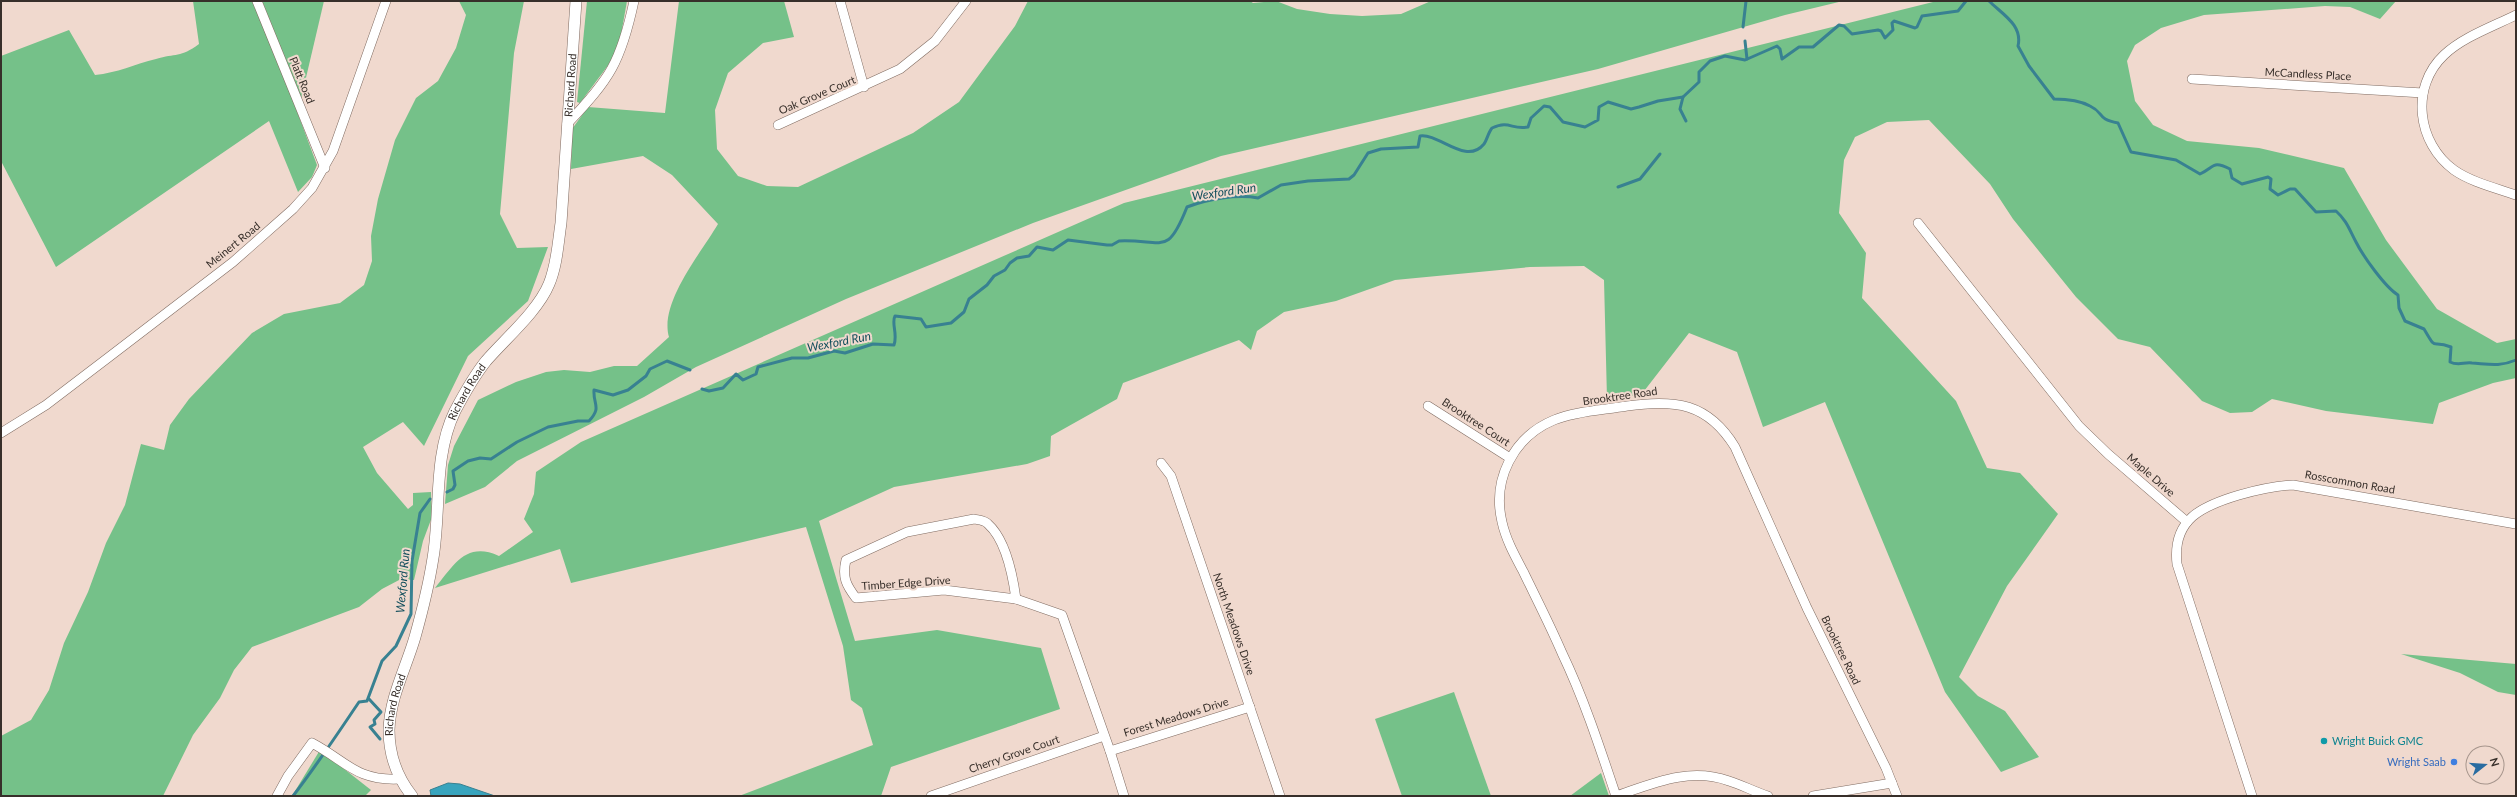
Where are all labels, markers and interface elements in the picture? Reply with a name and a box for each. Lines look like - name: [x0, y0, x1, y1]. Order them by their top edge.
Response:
- street label: Richard Road: [561, 53, 578, 117]
- street label: Platt Road: [287, 55, 318, 105]
- street label: McCandless Place: [2264, 65, 2352, 82]
- street label: Oak Grove Court: [777, 73, 857, 117]
- water label: Wexford Run: [1191, 180, 1257, 203]
- street label: Meinert Road: [203, 219, 262, 270]
- water label: Wexford Run: [806, 328, 872, 355]
- street label: Richard Road: [445, 361, 488, 422]
- street label: Brooktree Road: [1582, 384, 1658, 407]
- street label: Brooktree Court: [1440, 395, 1513, 448]
- street label: Maple Drive: [2125, 450, 2178, 499]
- street label: Rosscommon Road: [2304, 467, 2396, 496]
- water label: Wexford Run: [392, 548, 413, 614]
- street label: North Meadows Drive: [1211, 571, 1258, 677]
- street label: Timber Edge Drive: [861, 573, 951, 592]
- street label: Brooktree Road: [1819, 613, 1864, 687]
- street label: Richard Road: [382, 672, 408, 736]
- street label: Forest Meadows Drive: [1122, 694, 1230, 739]
- street label: Cherry Grove Court: [967, 732, 1061, 775]
- place label: Wright Buick GMC: [2332, 734, 2424, 747]
- marker: Wright Buick GMC: [2319, 736, 2329, 746]
- north arrow: [2465, 745, 2505, 785]
- place label: Wright Saab: [2387, 755, 2446, 768]
- text: N: [2488, 756, 2502, 768]
- marker: Wright Saab: [2449, 757, 2459, 767]

